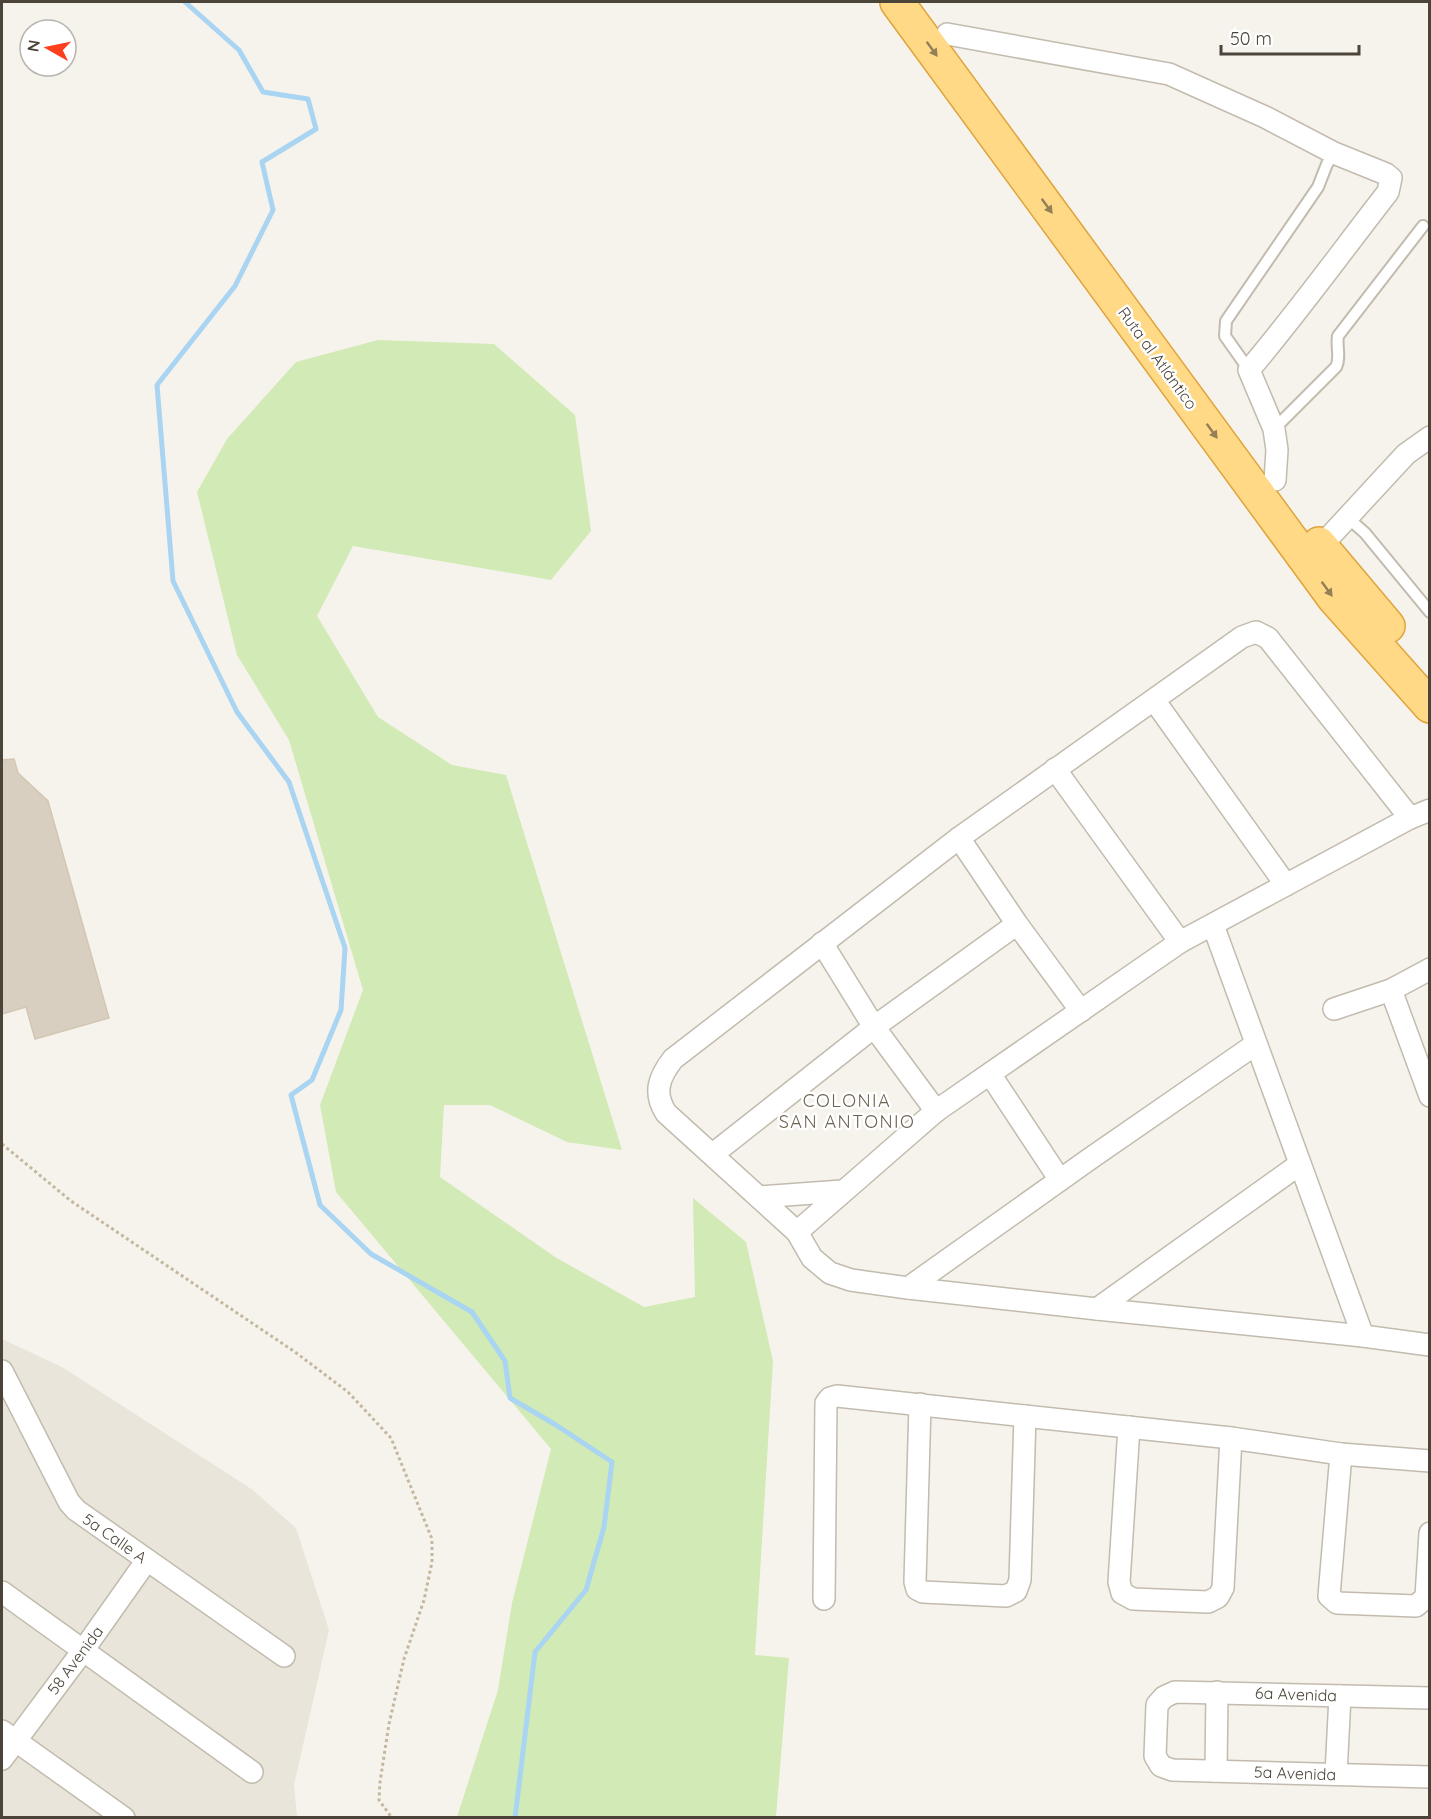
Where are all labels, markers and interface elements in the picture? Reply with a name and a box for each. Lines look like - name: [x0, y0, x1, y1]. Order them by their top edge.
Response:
- north arrow: [18, 18, 78, 78]
- scale bar: [1221, 18, 1359, 56]
- text: 50 m: [1230, 27, 1272, 50]
- text: N: [22, 38, 44, 53]
- one-way arrow: [926, 40, 938, 56]
- one-way arrow: [1041, 198, 1053, 214]
- street label: Ruta al Atlántico: [1114, 303, 1202, 413]
- one-way arrow: [1205, 424, 1217, 439]
- one-way arrow: [1320, 581, 1332, 596]
- district label: COLONIA SAN ANTONIO: [779, 1089, 915, 1133]
- street label: 5a Calle A: [79, 1509, 151, 1567]
- street label: 58 Avenida: [43, 1622, 107, 1698]
- street label: 6a Avenida: [1255, 1683, 1337, 1705]
- street label: 5a Avenida: [1254, 1762, 1336, 1784]

